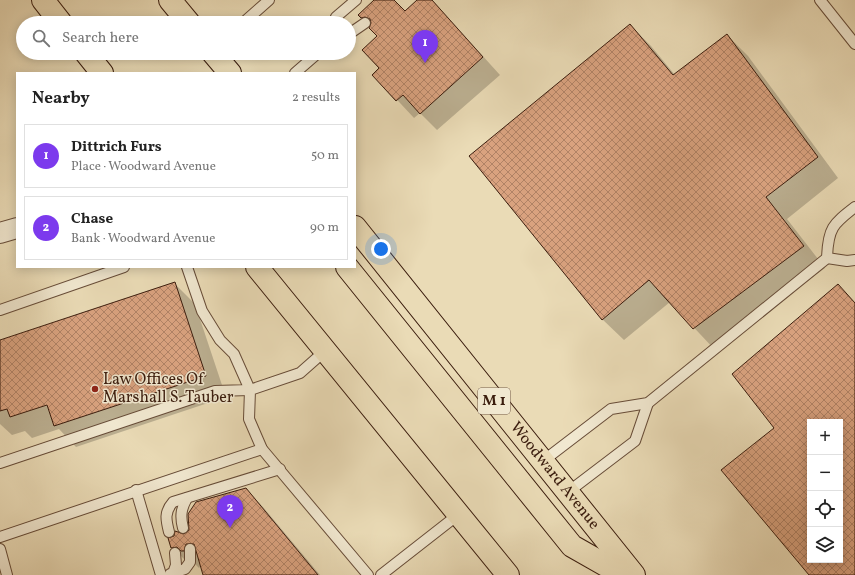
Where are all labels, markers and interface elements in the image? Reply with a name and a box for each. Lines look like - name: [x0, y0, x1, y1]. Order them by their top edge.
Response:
- search box: [16, 16, 356, 60]
- icon: search: [30, 27, 52, 49]
- text: Search here: [62, 28, 139, 49]
- pin: 1: [412, 30, 438, 63]
- text: Nearby: [32, 87, 90, 110]
- text: 2 results: [292, 89, 340, 107]
- text: Dittrich Furs: [71, 137, 162, 158]
- text: 1: [43, 147, 49, 165]
- text: 50 m: [311, 147, 339, 165]
- text: Place · Woodward Avenue: [71, 158, 216, 176]
- text: Chase: [71, 209, 113, 230]
- text: 2: [43, 219, 49, 237]
- text: 90 m: [310, 219, 339, 237]
- text: Bank · Woodward Avenue: [71, 230, 215, 248]
- your location: [371, 239, 391, 259]
- place label: Law Offices Of Marshall S. Tauber: [103, 369, 234, 409]
- marker: Law Offices Of Marshall S. Tauber: [90, 384, 100, 394]
- road number: M 1: [478, 388, 510, 414]
- street label: Woodward Avenue: [505, 417, 605, 534]
- map controls: [807, 419, 843, 563]
- button: +: [807, 419, 843, 455]
- button: −: [807, 455, 843, 491]
- button: locate: [807, 491, 843, 527]
- pin: 2: [217, 495, 243, 528]
- button: layers: [807, 527, 843, 563]

